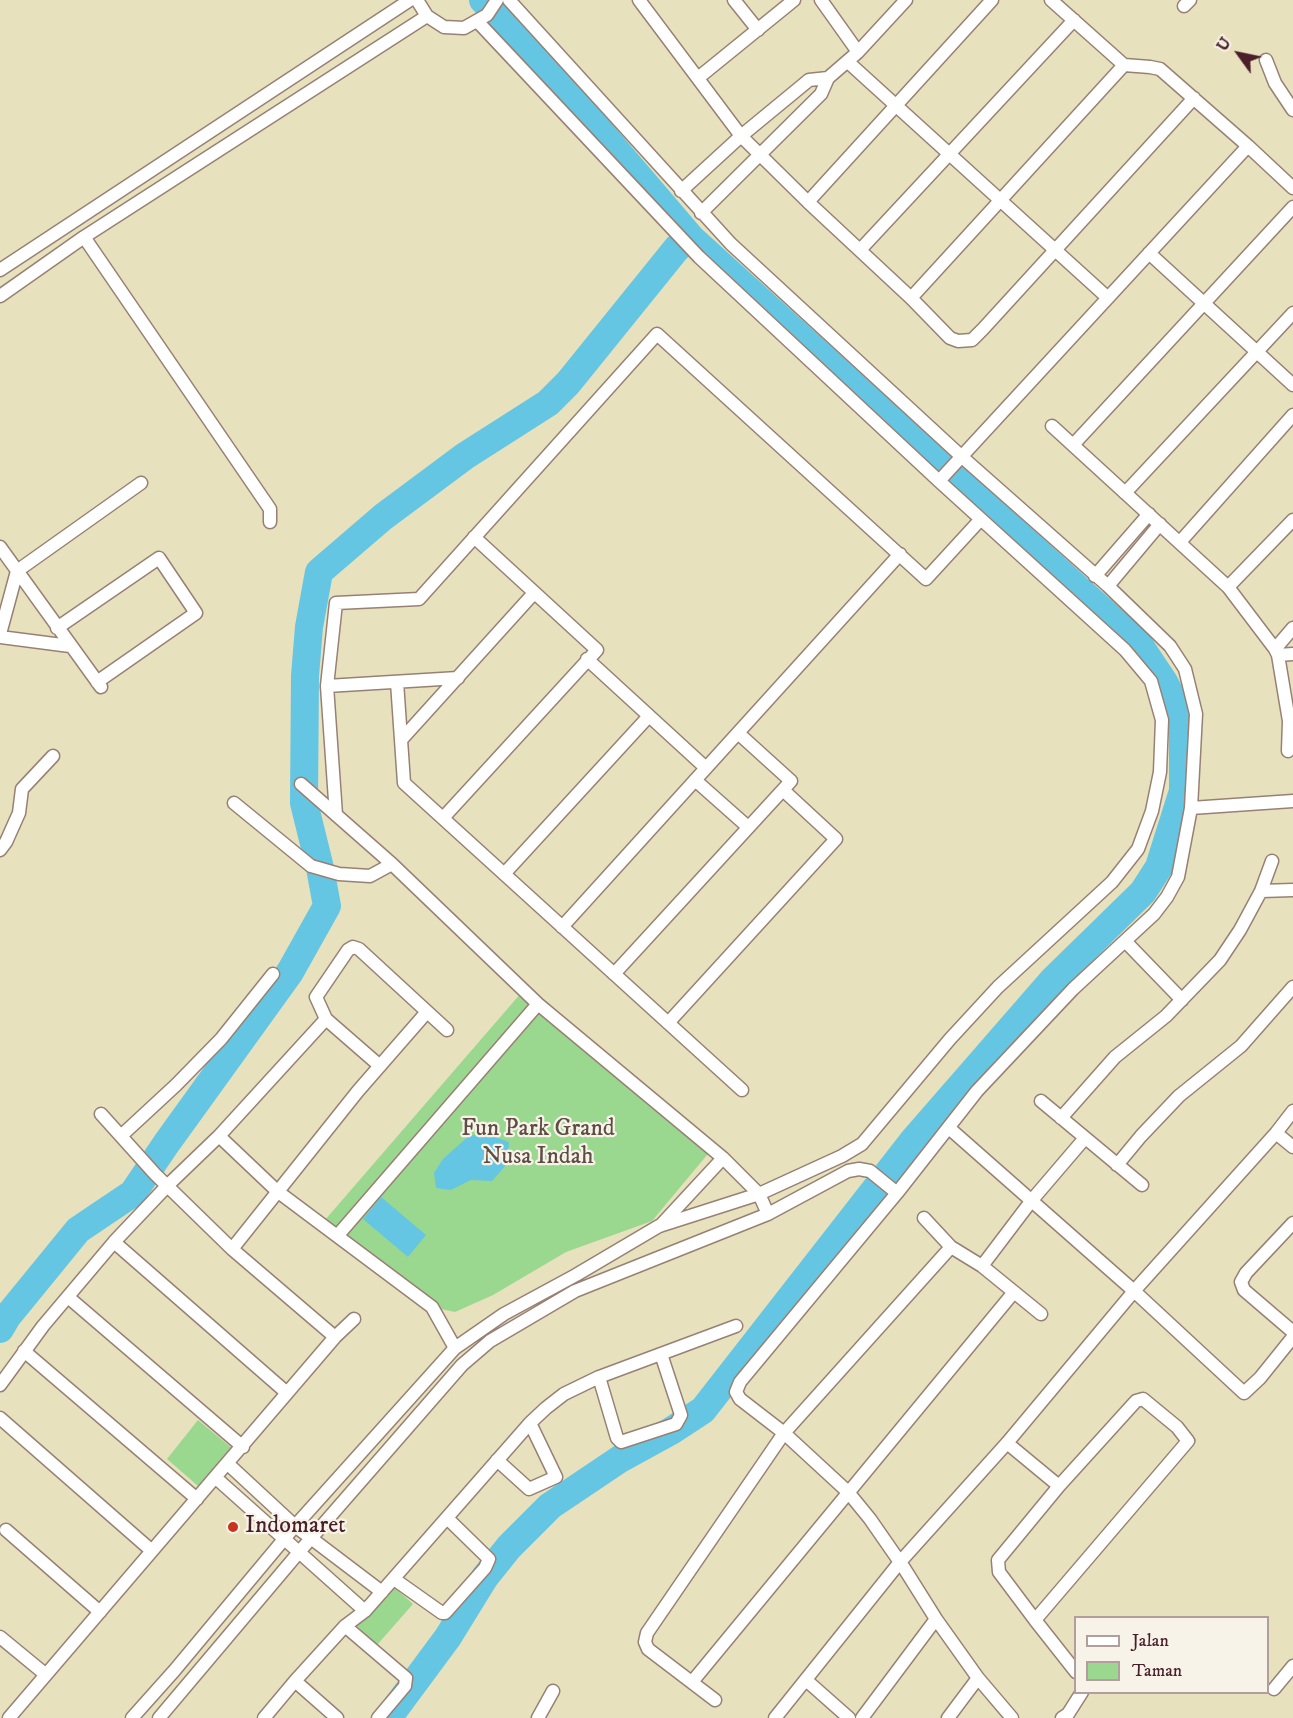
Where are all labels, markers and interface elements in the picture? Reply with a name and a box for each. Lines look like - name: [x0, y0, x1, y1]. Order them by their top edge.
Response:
- north arrow: [1209, 24, 1269, 84]
- text: U: [1212, 34, 1236, 55]
- park label: Fun Park Grand Nusa Indah: [461, 1116, 615, 1172]
- place label: Indomaret: [245, 1513, 346, 1541]
- marker: Indomaret: [226, 1520, 240, 1534]
- legend: [1074, 1616, 1269, 1694]
- text: Jalan: [1132, 1630, 1169, 1652]
- text: Taman: [1132, 1660, 1182, 1682]

